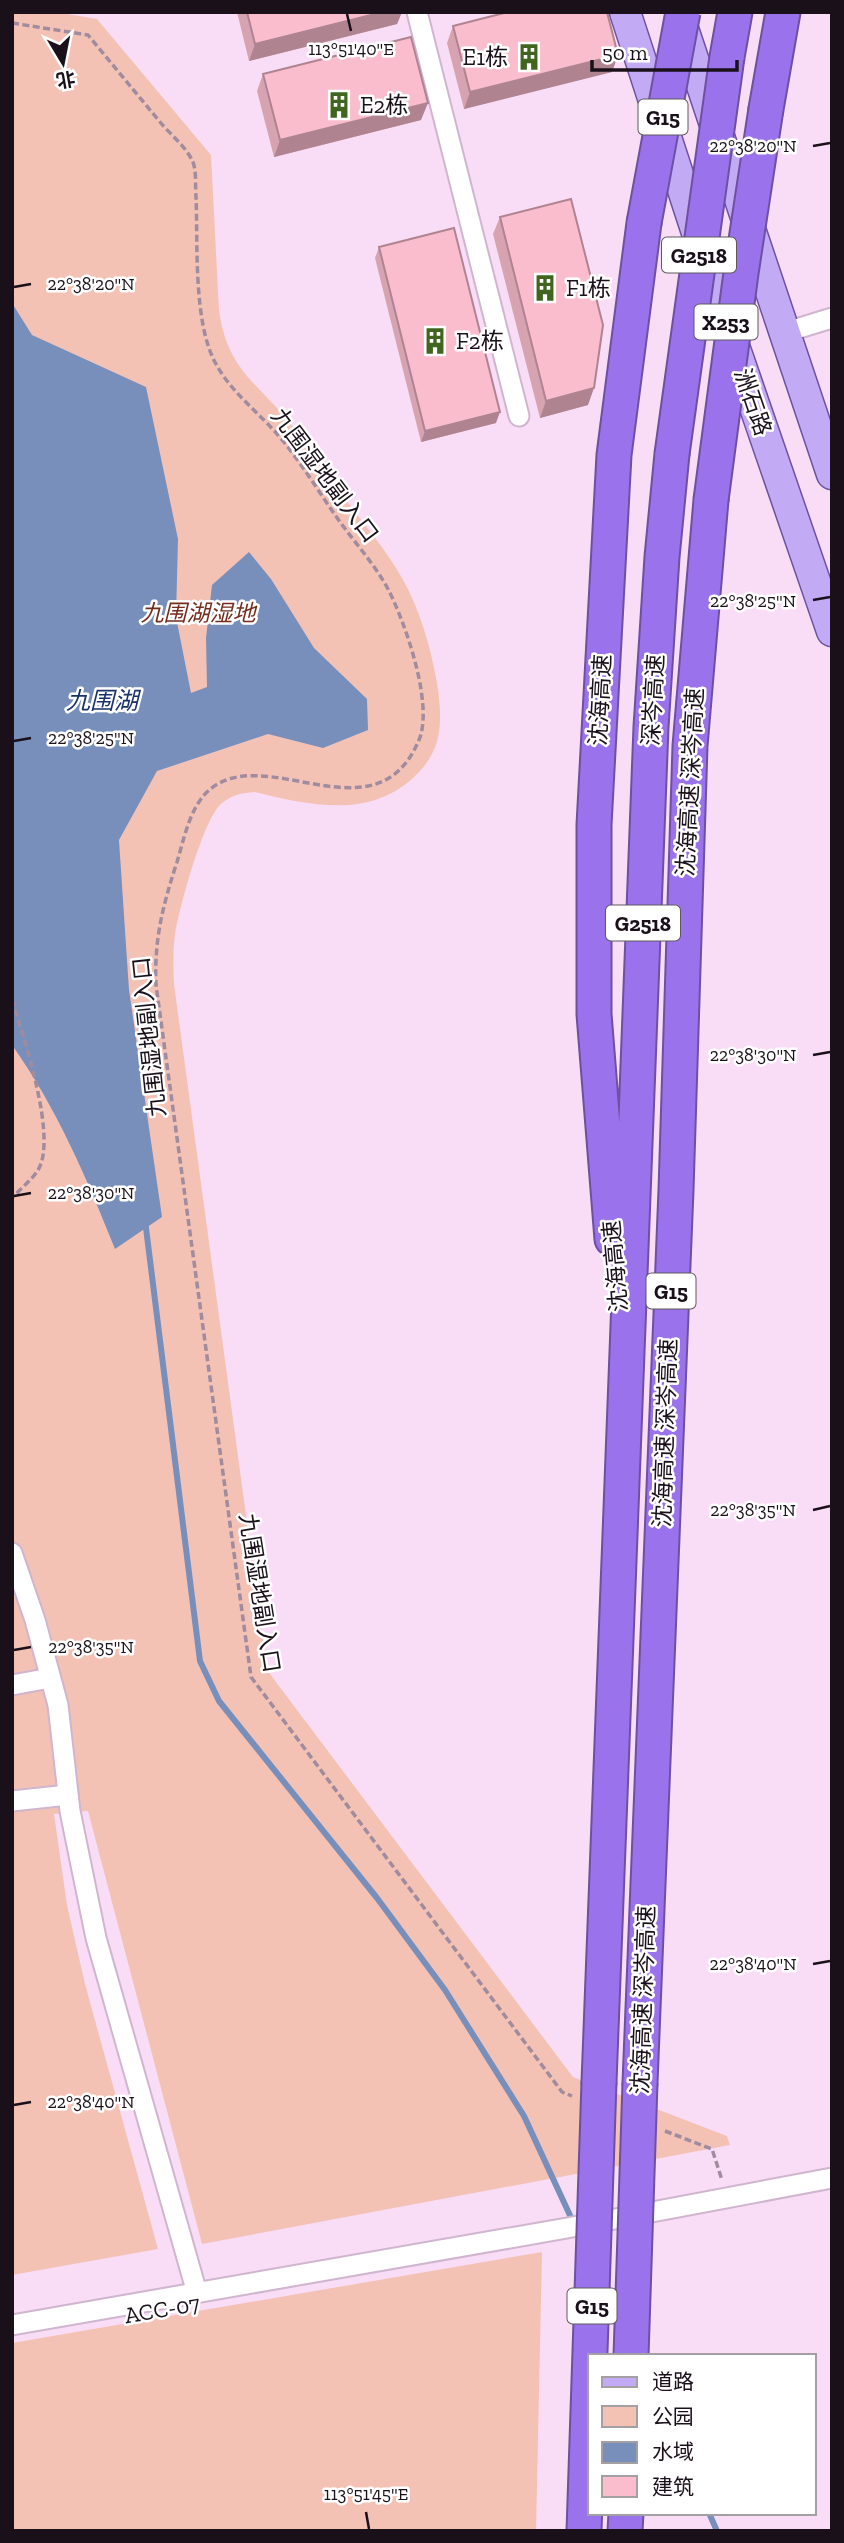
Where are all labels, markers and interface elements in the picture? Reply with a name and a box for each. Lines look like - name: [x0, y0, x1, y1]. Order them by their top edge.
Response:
- north arrow: [28, 28, 98, 98]
- scale bar: [592, 28, 737, 72]
- text: 113°51'40"E: [308, 38, 394, 60]
- text: 50 m: [602, 40, 648, 65]
- building icon: E1栋: [514, 42, 544, 72]
- place label: E1栋: [463, 43, 508, 71]
- text: 北: [55, 66, 77, 92]
- building icon: E2栋: [324, 90, 354, 120]
- place label: E2栋: [360, 91, 408, 119]
- road number: G15: [638, 100, 688, 134]
- text: 22°38'20"N: [709, 135, 797, 157]
- road number: G2518: [662, 238, 736, 272]
- text: 22°38'20"N: [47, 273, 135, 295]
- building icon: F1栋: [530, 273, 560, 303]
- place label: F1栋: [566, 274, 611, 302]
- road number: X253: [694, 304, 758, 340]
- building icon: F2栋: [420, 326, 450, 356]
- place label: F2栋: [456, 327, 504, 355]
- street label: 洲石路: [729, 365, 777, 439]
- street label: 九围湿地副入口: [265, 402, 385, 548]
- text: 22°38'25"N: [710, 590, 796, 612]
- park label: 九围湖湿地: [141, 599, 258, 627]
- street label: 沈海高速: [584, 653, 616, 747]
- street label: 深岑高速: [637, 653, 669, 747]
- water label: 九围湖: [66, 686, 142, 715]
- street label: 沈海高速 深岑高速: [671, 687, 709, 877]
- text: 22°38'25"N: [48, 727, 134, 749]
- road number: G2518: [606, 906, 680, 940]
- street label: 九围湿地副入口: [127, 955, 171, 1119]
- text: 22°38'30"N: [710, 1044, 796, 1066]
- text: 22°38'30"N: [48, 1182, 134, 1204]
- street label: 沈海高速: [597, 1219, 633, 1313]
- road number: G15: [646, 1274, 696, 1308]
- street label: 沈海高速 深岑高速: [648, 1338, 682, 1528]
- text: 22°38'35"N: [710, 1499, 796, 1521]
- street label: 九围湿地副入口: [234, 1511, 286, 1675]
- text: 22°38'35"N: [48, 1636, 134, 1658]
- street label: 沈海高速 深岑高速: [626, 1905, 660, 2095]
- text: 22°38'40"N: [710, 1953, 796, 1975]
- text: 22°38'40"N: [48, 2091, 134, 2113]
- road number: G15: [568, 2288, 616, 2324]
- street label: ACC-07: [122, 2289, 202, 2329]
- legend: [588, 2354, 816, 2515]
- text: 道路: [652, 2369, 694, 2394]
- text: 公园: [652, 2404, 694, 2429]
- text: 水域: [652, 2439, 694, 2464]
- text: 建筑: [652, 2474, 694, 2499]
- text: 113°51'45"E: [324, 2483, 408, 2505]

